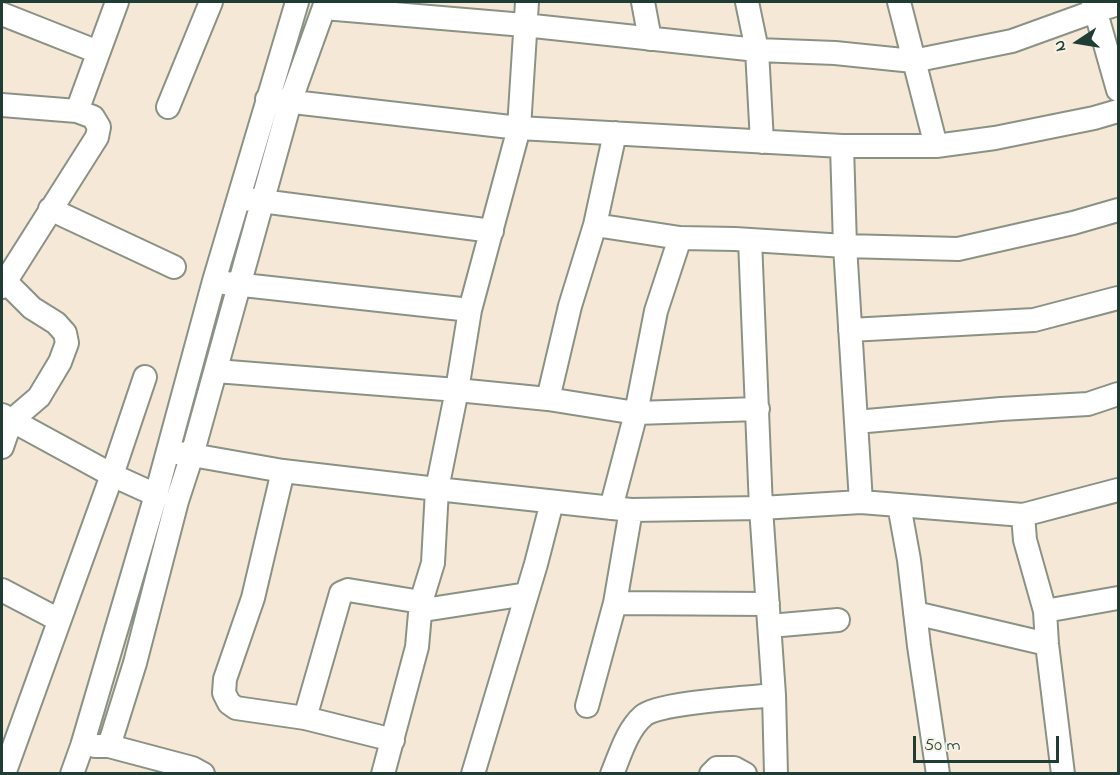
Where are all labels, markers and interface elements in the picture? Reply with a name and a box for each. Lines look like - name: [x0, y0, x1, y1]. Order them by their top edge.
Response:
- north arrow: [1048, 12, 1108, 72]
- text: N: [1048, 38, 1073, 54]
- scale bar: [916, 724, 1062, 762]
- text: 50 m: [924, 733, 961, 759]

